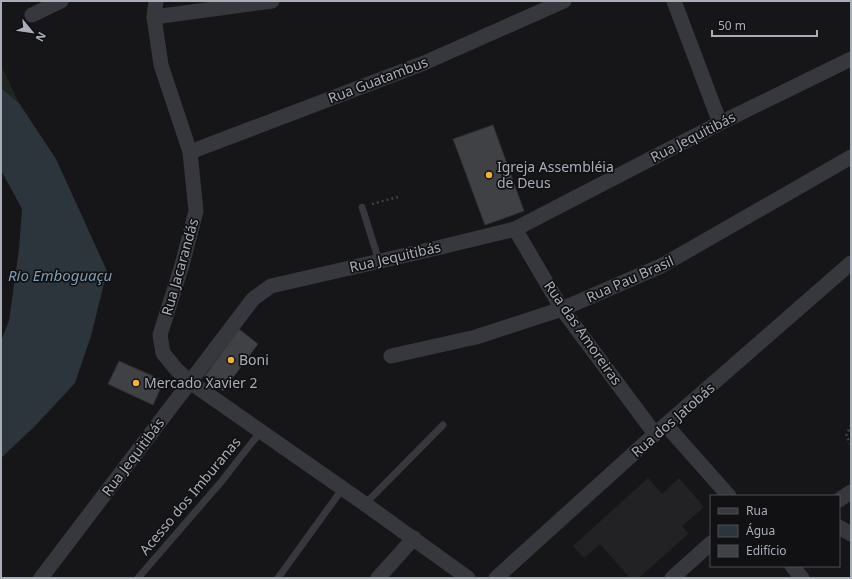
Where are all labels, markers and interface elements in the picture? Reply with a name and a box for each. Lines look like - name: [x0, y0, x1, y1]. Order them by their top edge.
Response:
- north arrow: [12, 12, 52, 52]
- scale bar: [712, 12, 817, 38]
- text: 50 m: [718, 17, 746, 34]
- text: N: [32, 30, 50, 45]
- street label: Rua Guatambus: [325, 52, 431, 107]
- street label: Rua Jequitibás: [647, 107, 739, 166]
- place label: Igreja Assembléia de Deus: [497, 157, 614, 192]
- marker: Igreja Assembléia de Deus: [484, 170, 494, 180]
- street label: Rua Jacarandás: [157, 216, 203, 318]
- street label: Rua Jequitibás: [347, 237, 443, 276]
- street label: Rua Pau Brasil: [583, 251, 677, 306]
- water label: Rio Emboguaçu: [8, 265, 112, 285]
- street label: Rua das Amoreiras: [540, 277, 627, 389]
- place label: Boni: [239, 350, 269, 369]
- marker: Boni: [226, 355, 236, 365]
- place label: Mercado Xavier 2: [144, 373, 258, 392]
- marker: Mercado Xavier 2: [131, 378, 141, 388]
- street label: Rua dos Jatobás: [627, 378, 719, 461]
- street label: Rua Jequitibás: [97, 414, 168, 500]
- street label: Acesso dos Imburanas: [135, 433, 245, 559]
- legend: [710, 495, 840, 567]
- text: Rua: [746, 502, 768, 519]
- text: Água: [746, 522, 775, 539]
- text: Edifício: [746, 542, 787, 559]

